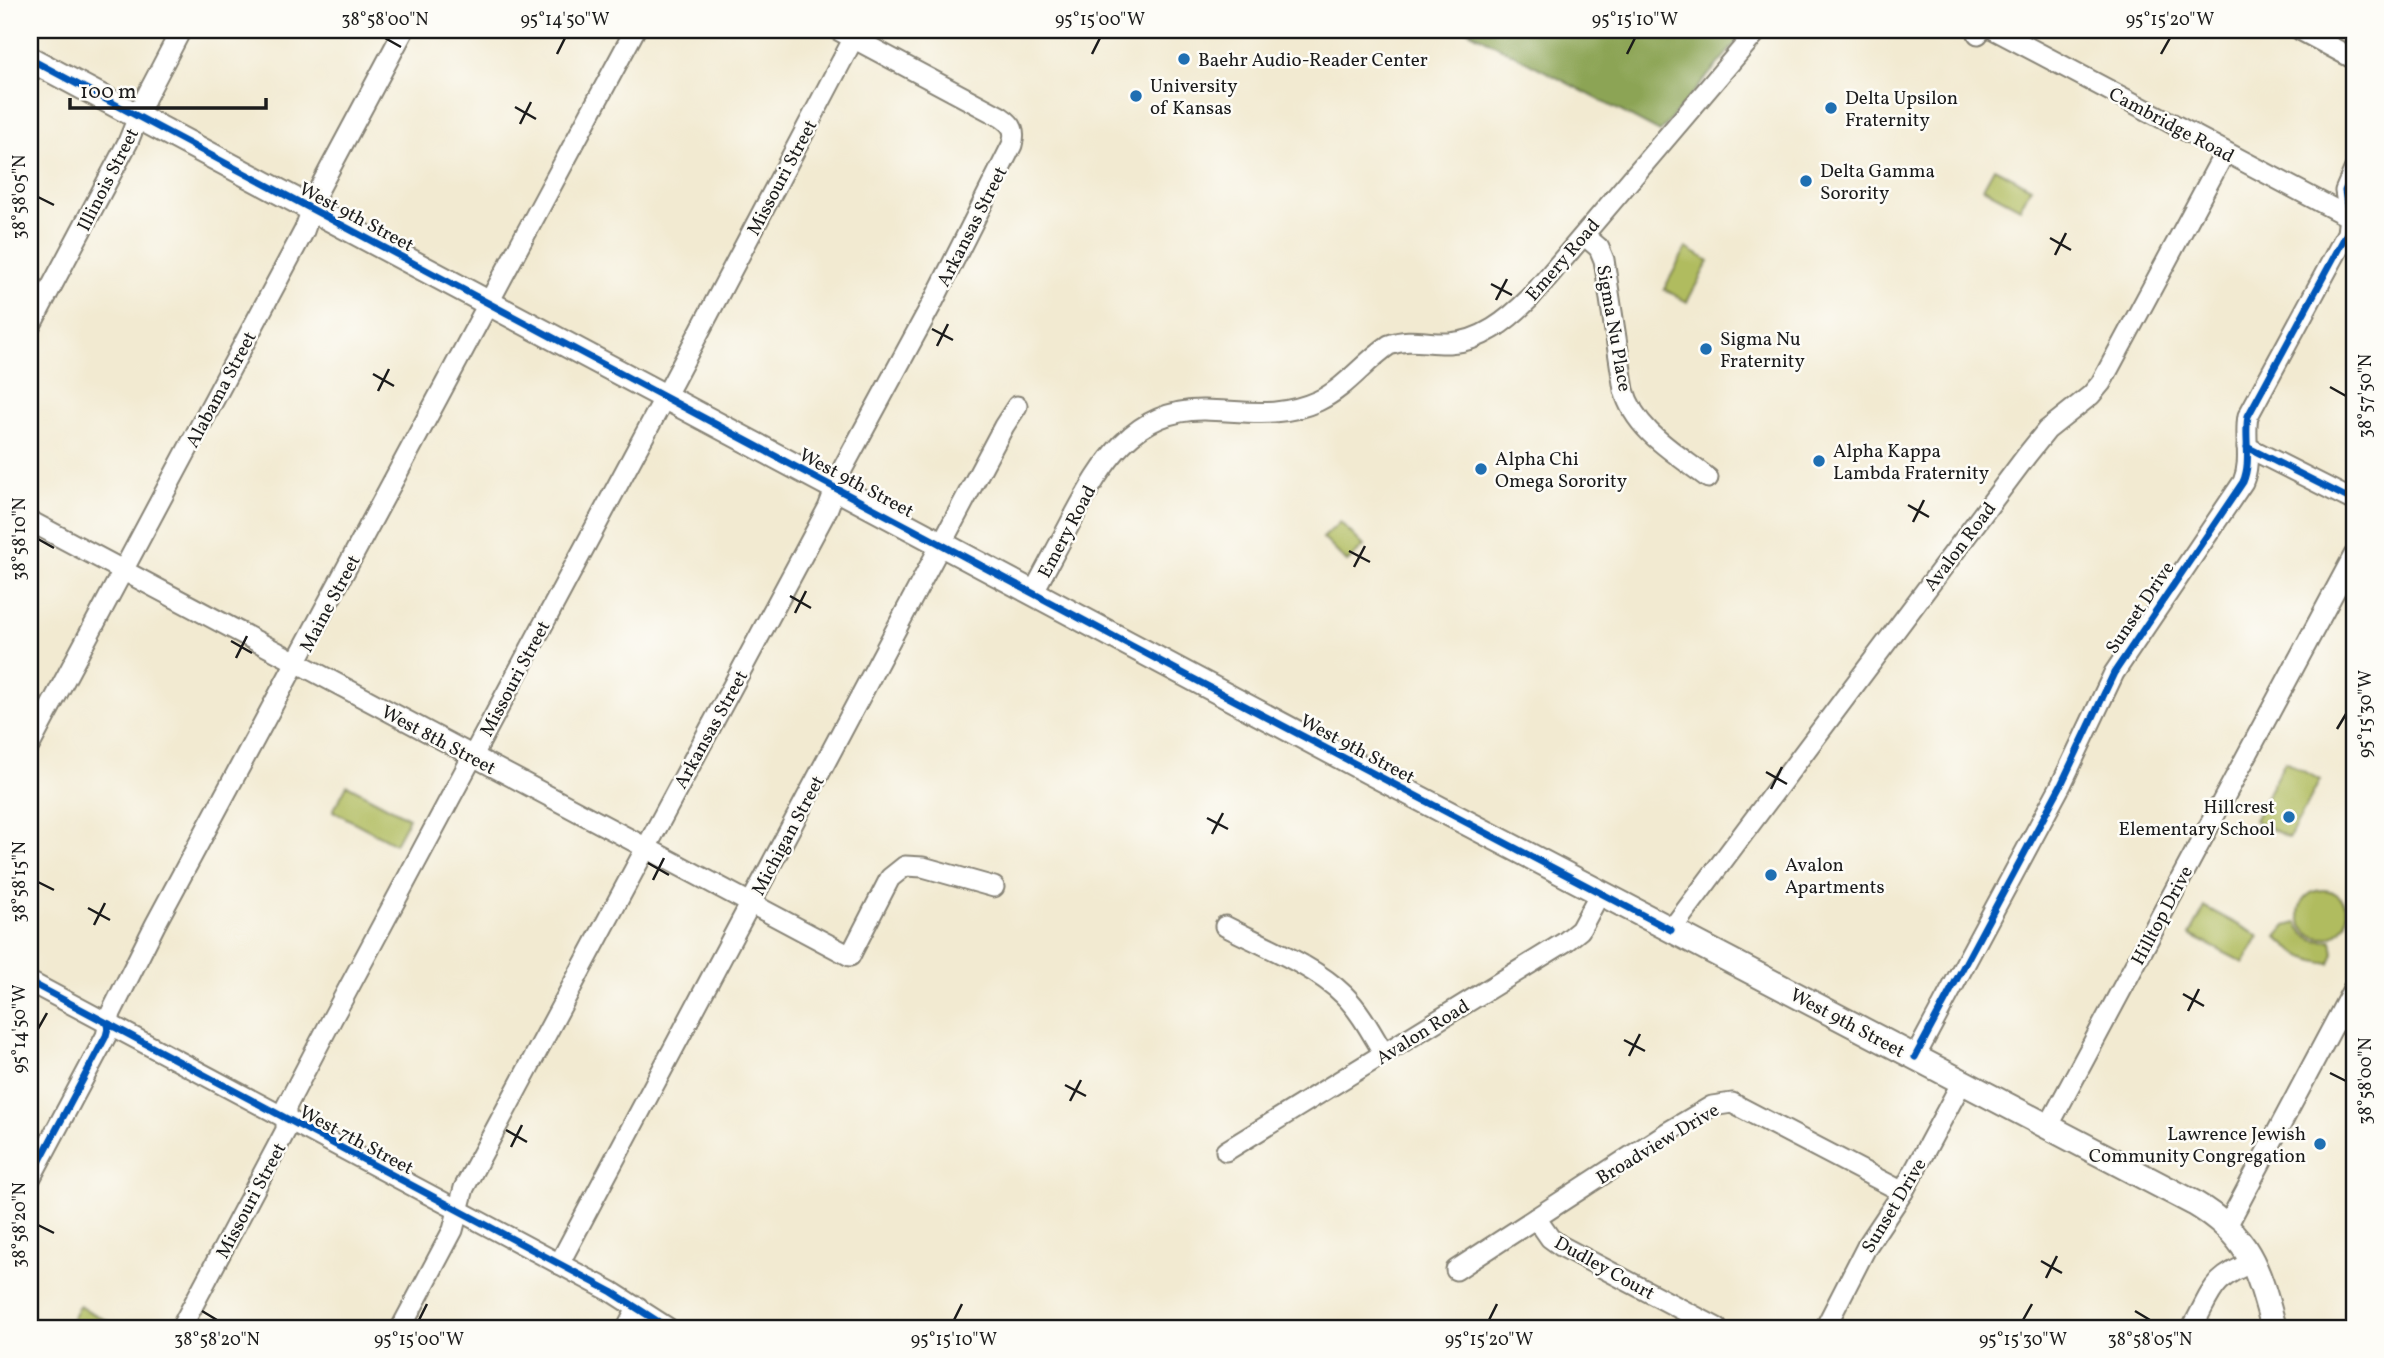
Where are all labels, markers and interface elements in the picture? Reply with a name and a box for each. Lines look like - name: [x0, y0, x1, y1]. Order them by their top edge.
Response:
- text: 38°58'00"N: [341, 8, 429, 33]
- text: 95°14'50"W: [520, 8, 610, 33]
- text: 95°15'00"W: [1055, 8, 1145, 33]
- text: 95°15'10"W: [1592, 8, 1678, 33]
- text: 95°15'20"W: [2126, 8, 2214, 33]
- place label: Baehr Audio-Reader Center: [1198, 48, 1428, 74]
- marker: Baehr Audio-Reader Center: [1176, 51, 1192, 67]
- scale bar: [70, 66, 266, 110]
- place label: University of Kansas: [1150, 74, 1238, 122]
- text: 100 m: [80, 78, 137, 107]
- street label: Cambridge Road: [2104, 82, 2238, 170]
- place label: Delta Upsilon Fraternity: [1845, 86, 1958, 134]
- marker: University of Kansas: [1128, 88, 1144, 104]
- marker: Delta Upsilon Fraternity: [1823, 100, 1839, 116]
- street label: Missouri Street: [741, 115, 824, 240]
- street label: Illinois Street: [72, 124, 146, 236]
- text: 38°58'05"N: [8, 155, 33, 239]
- place label: Delta Gamma Sorority: [1820, 159, 1935, 207]
- street label: Arkansas Street: [931, 162, 1014, 292]
- marker: Delta Gamma Sorority: [1798, 173, 1814, 189]
- street label: West 9th Street: [294, 177, 418, 259]
- street label: Emery Road: [1520, 213, 1607, 307]
- street label: Sigma Nu Place: [1589, 263, 1637, 394]
- street label: Alabama Street: [180, 327, 264, 453]
- place label: Sigma Nu Fraternity: [1720, 327, 1805, 375]
- marker: Sigma Nu Fraternity: [1698, 341, 1714, 357]
- text: 38°57'50"N: [2354, 354, 2379, 438]
- place label: Alpha Kappa Lambda Fraternity: [1833, 439, 1989, 487]
- street label: West 9th Street: [794, 443, 918, 525]
- place label: Alpha Chi Omega Sorority: [1495, 447, 1627, 495]
- marker: Alpha Kappa Lambda Fraternity: [1811, 453, 1827, 469]
- marker: Alpha Chi Omega Sorority: [1473, 461, 1489, 477]
- street label: Emery Road: [1032, 481, 1103, 583]
- text: 38°58'10"N: [8, 497, 33, 581]
- street label: Avalon Road: [1918, 497, 2003, 597]
- street label: Maine Street: [294, 550, 367, 657]
- street label: Sunset Drive: [2100, 557, 2181, 660]
- street label: Missouri Street: [474, 616, 557, 741]
- street label: Arkansas Street: [668, 666, 755, 794]
- text: 95°15'30"W: [2354, 670, 2379, 758]
- street label: West 8th Street: [376, 700, 500, 782]
- street label: West 9th Street: [1295, 709, 1419, 791]
- street label: Michigan Street: [746, 771, 832, 901]
- place label: Hillcrest Elementary School: [2119, 795, 2275, 843]
- marker: Hillcrest Elementary School: [2281, 809, 2297, 825]
- text: 38°58'15"N: [8, 841, 33, 923]
- place label: Avalon Apartments: [1785, 853, 1885, 901]
- street label: Hilltop Drive: [2126, 862, 2200, 970]
- marker: Avalon Apartments: [1763, 867, 1779, 883]
- street label: West 9th Street: [1785, 983, 1909, 1065]
- text: 95°14'50"W: [8, 984, 33, 1074]
- street label: Avalon Road: [1371, 994, 1475, 1072]
- text: 38°58'00"N: [2354, 1037, 2379, 1125]
- street label: Broadview Drive: [1592, 1098, 1724, 1192]
- street label: West 7th Street: [294, 1100, 418, 1182]
- place label: Lawrence Jewish Community Congregation: [2089, 1122, 2306, 1170]
- marker: Lawrence Jewish Community Congregation: [2312, 1136, 2328, 1152]
- street label: Missouri Street: [210, 1138, 293, 1263]
- street label: Sunset Drive: [1856, 1154, 1933, 1258]
- text: 38°58'20"N: [8, 1182, 33, 1268]
- street label: Dudley Court: [1549, 1230, 1659, 1307]
- text: 38°58'20"N: [174, 1328, 260, 1353]
- text: 95°15'00"W: [374, 1328, 464, 1353]
- text: 95°15'10"W: [911, 1328, 997, 1353]
- text: 95°15'20"W: [1445, 1328, 1533, 1353]
- text: 95°15'30"W: [1979, 1328, 2067, 1353]
- text: 38°58'05"N: [2108, 1328, 2192, 1353]

